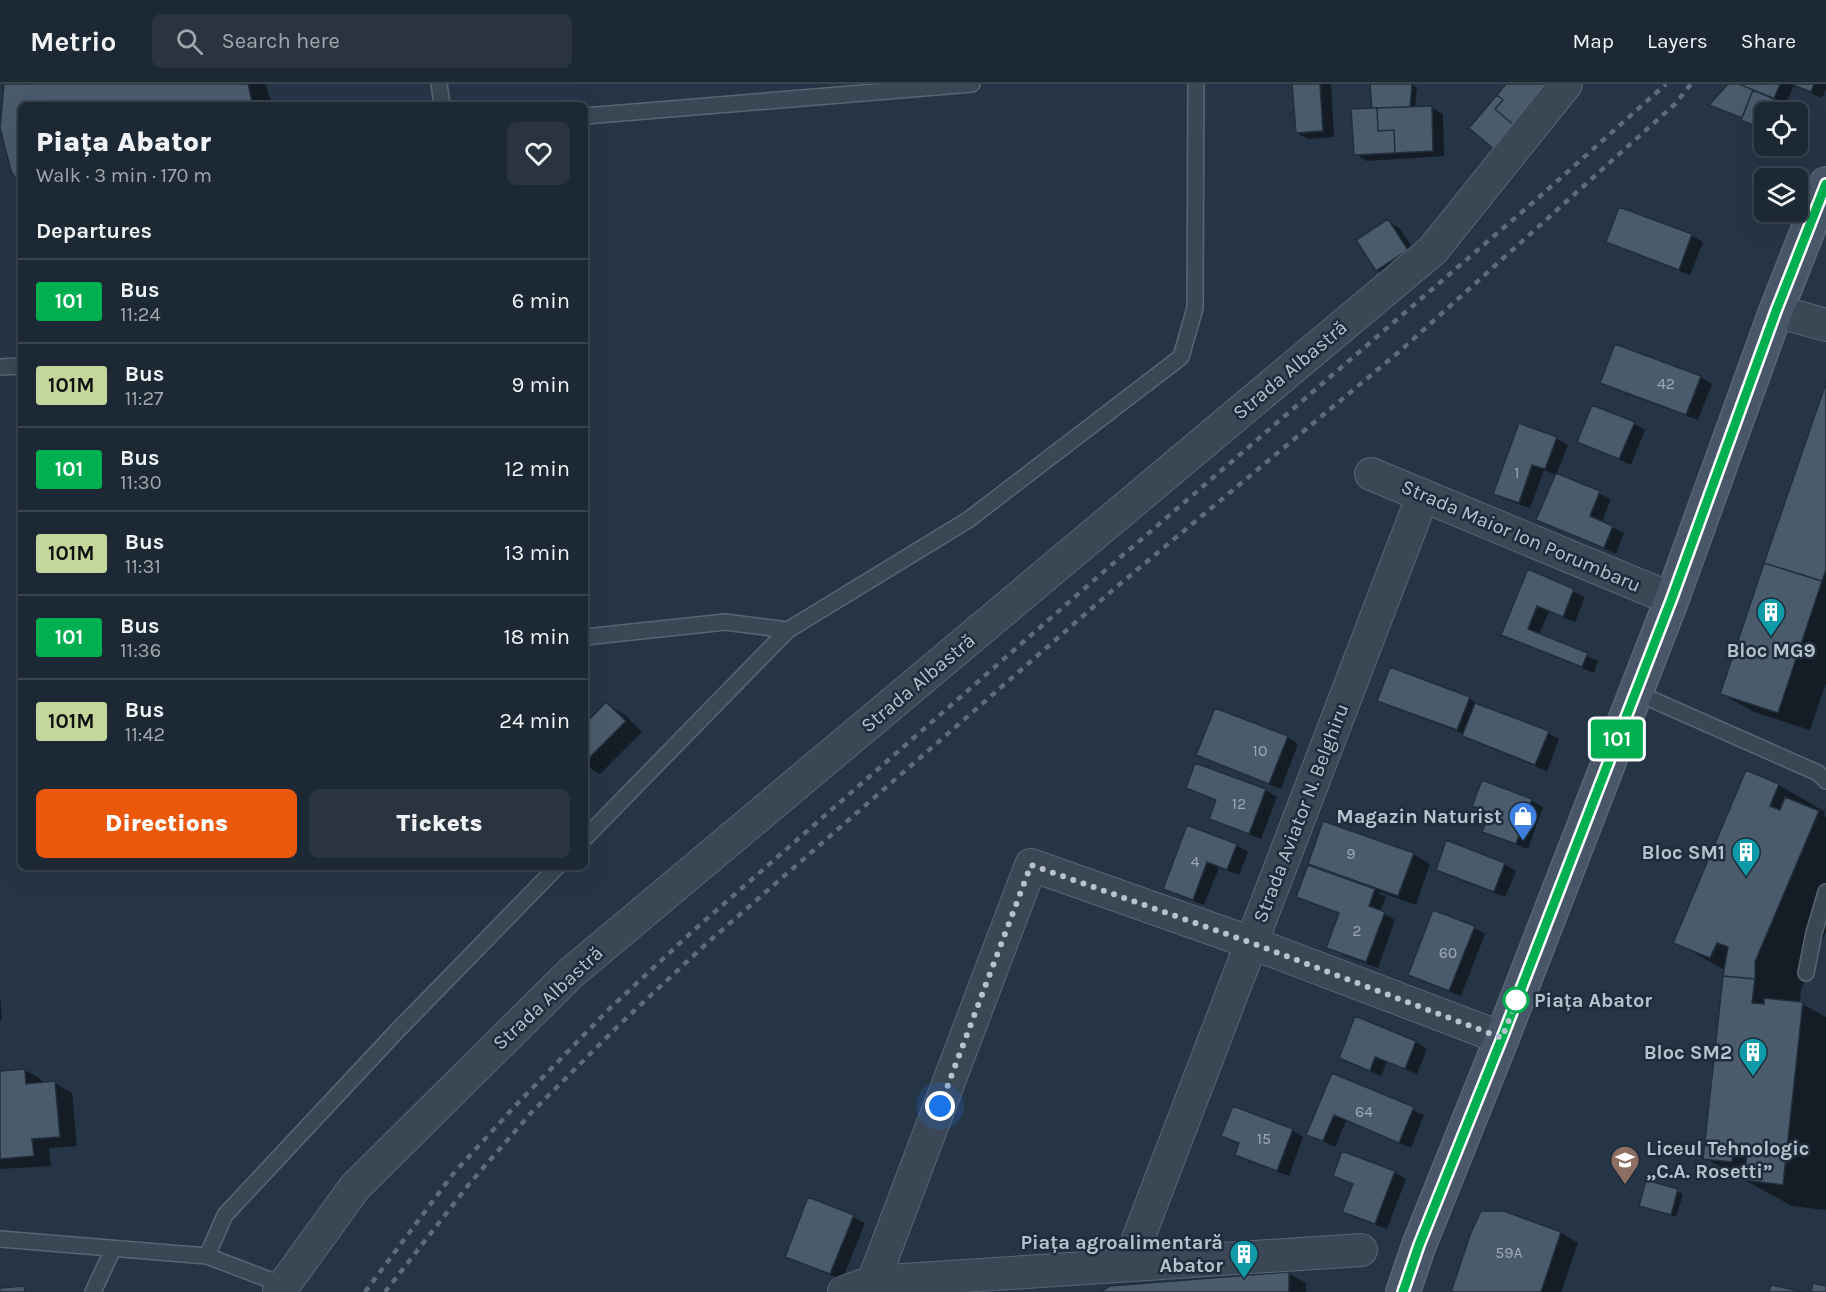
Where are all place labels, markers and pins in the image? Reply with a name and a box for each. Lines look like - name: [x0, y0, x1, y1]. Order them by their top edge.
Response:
- building icon: Bloc MG9: [1755, 596, 1787, 638]
- place label: Bloc MG9: [1726, 639, 1816, 662]
- shop icon: Magazin Naturist: [1507, 800, 1539, 842]
- place label: Magazin Naturist: [1336, 805, 1502, 828]
- building icon: Bloc SM1: [1730, 836, 1762, 878]
- place label: Bloc SM1: [1642, 841, 1725, 864]
- marker: Piața Abator: [1503, 987, 1529, 1013]
- place label: Piața Abator: [1534, 989, 1652, 1012]
- building icon: Bloc SM2: [1737, 1036, 1769, 1078]
- place label: Bloc SM2: [1644, 1041, 1732, 1064]
- place label: Liceul Tehnologic „C.A. Rosetti”: [1646, 1137, 1809, 1183]
- school or university icon: Liceul Tehnologic „C.A. Rosetti”: [1609, 1144, 1641, 1186]
- place label: Piața agroalimentară Abator: [1020, 1231, 1223, 1277]
- building icon: Piața agroalimentară Abator: [1228, 1238, 1260, 1280]

